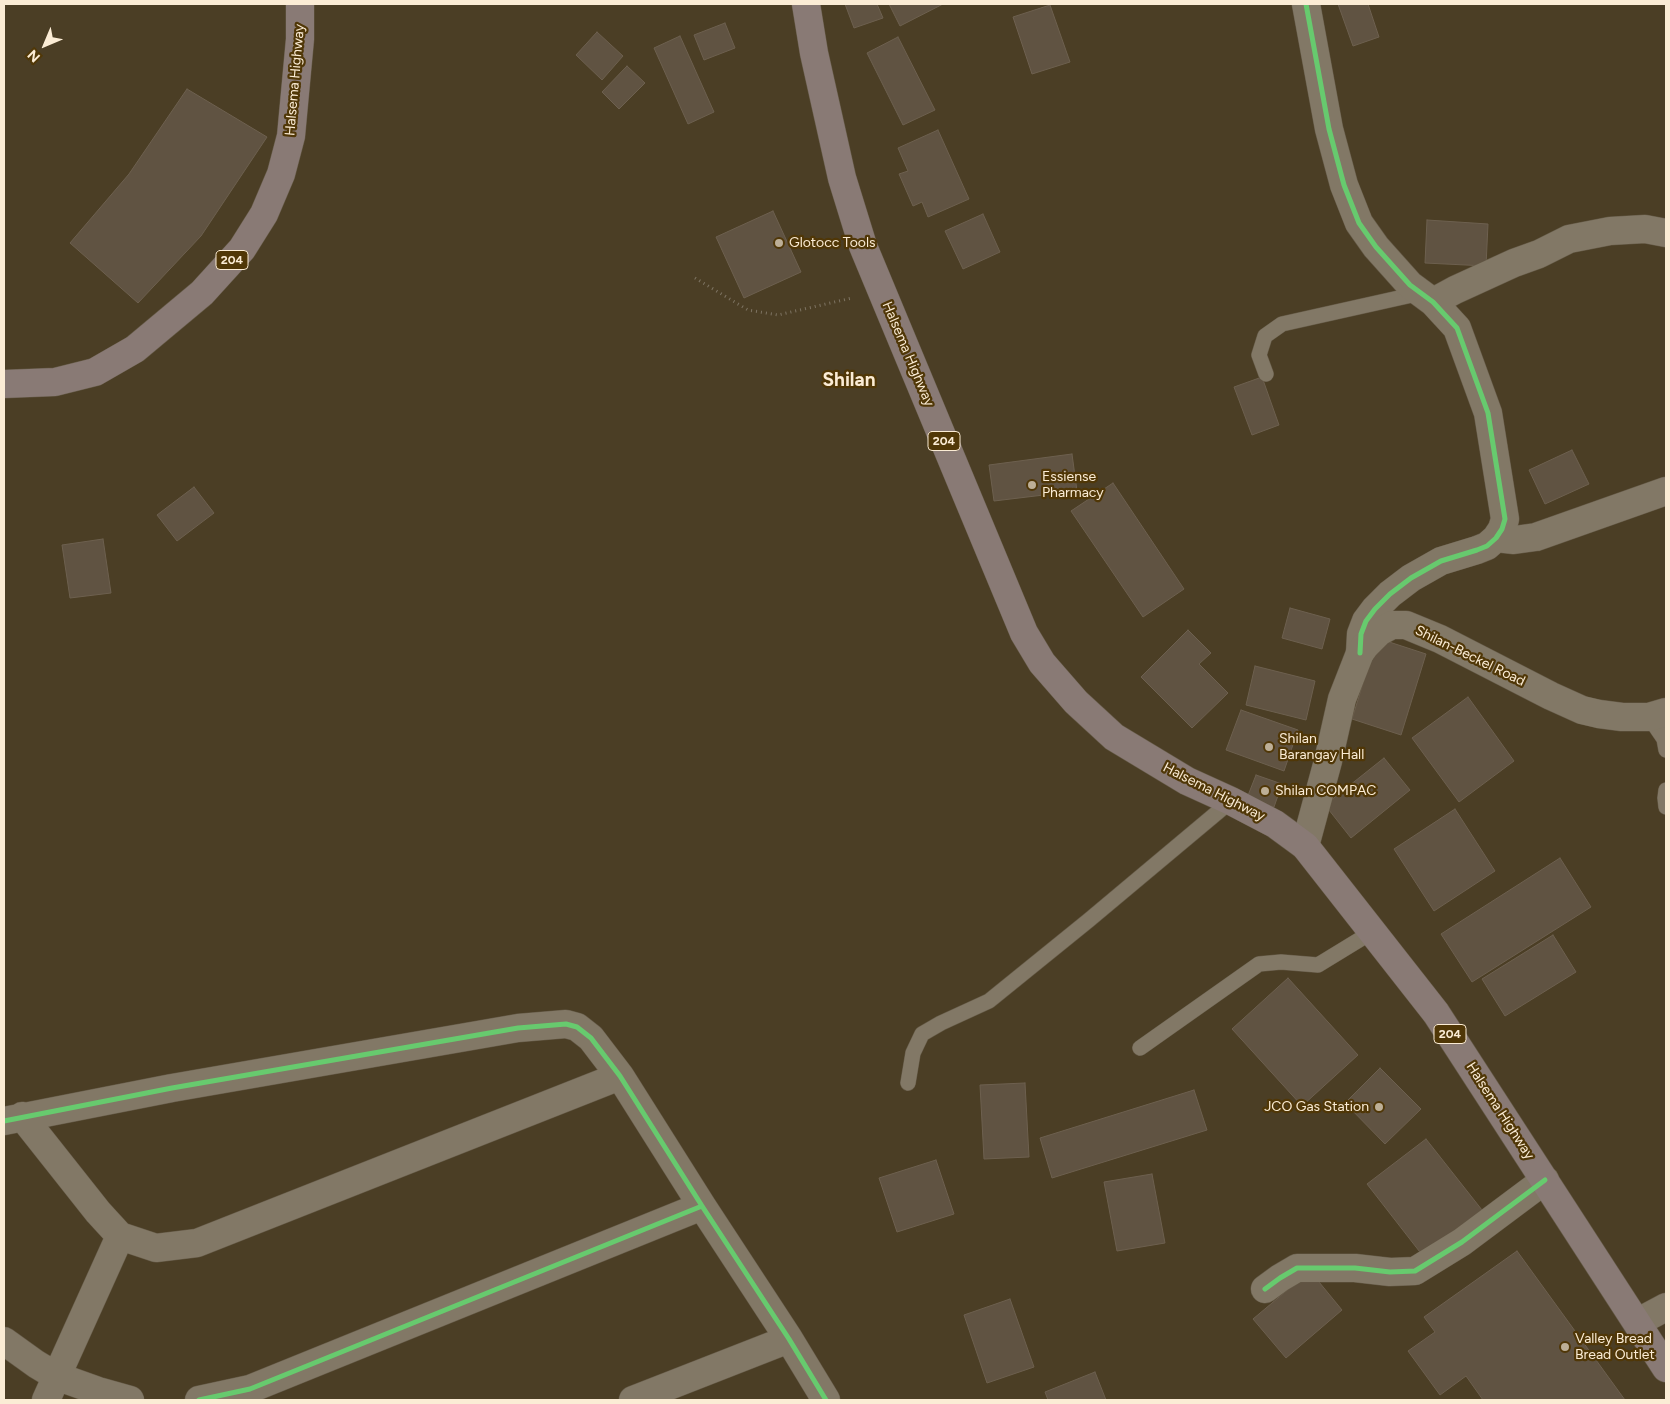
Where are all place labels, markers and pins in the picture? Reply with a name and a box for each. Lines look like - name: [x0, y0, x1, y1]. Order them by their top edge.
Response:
- place label: Glotocc Tools: [789, 235, 876, 251]
- marker: Glotocc Tools: [773, 237, 785, 249]
- place label: Essiense Pharmacy: [1042, 469, 1104, 502]
- marker: Essiense Pharmacy: [1026, 479, 1038, 491]
- place label: Shilan Barangay Hall: [1279, 731, 1364, 764]
- marker: Shilan Barangay Hall: [1263, 741, 1275, 753]
- place label: Shilan COMPAC: [1275, 783, 1376, 799]
- marker: Shilan COMPAC: [1259, 785, 1271, 797]
- place label: JCO Gas Station: [1264, 1099, 1369, 1115]
- marker: JCO Gas Station: [1373, 1101, 1385, 1113]
- place label: Valley Bread Bread Outlet: [1575, 1331, 1655, 1364]
- marker: Valley Bread Bread Outlet: [1559, 1341, 1571, 1353]

